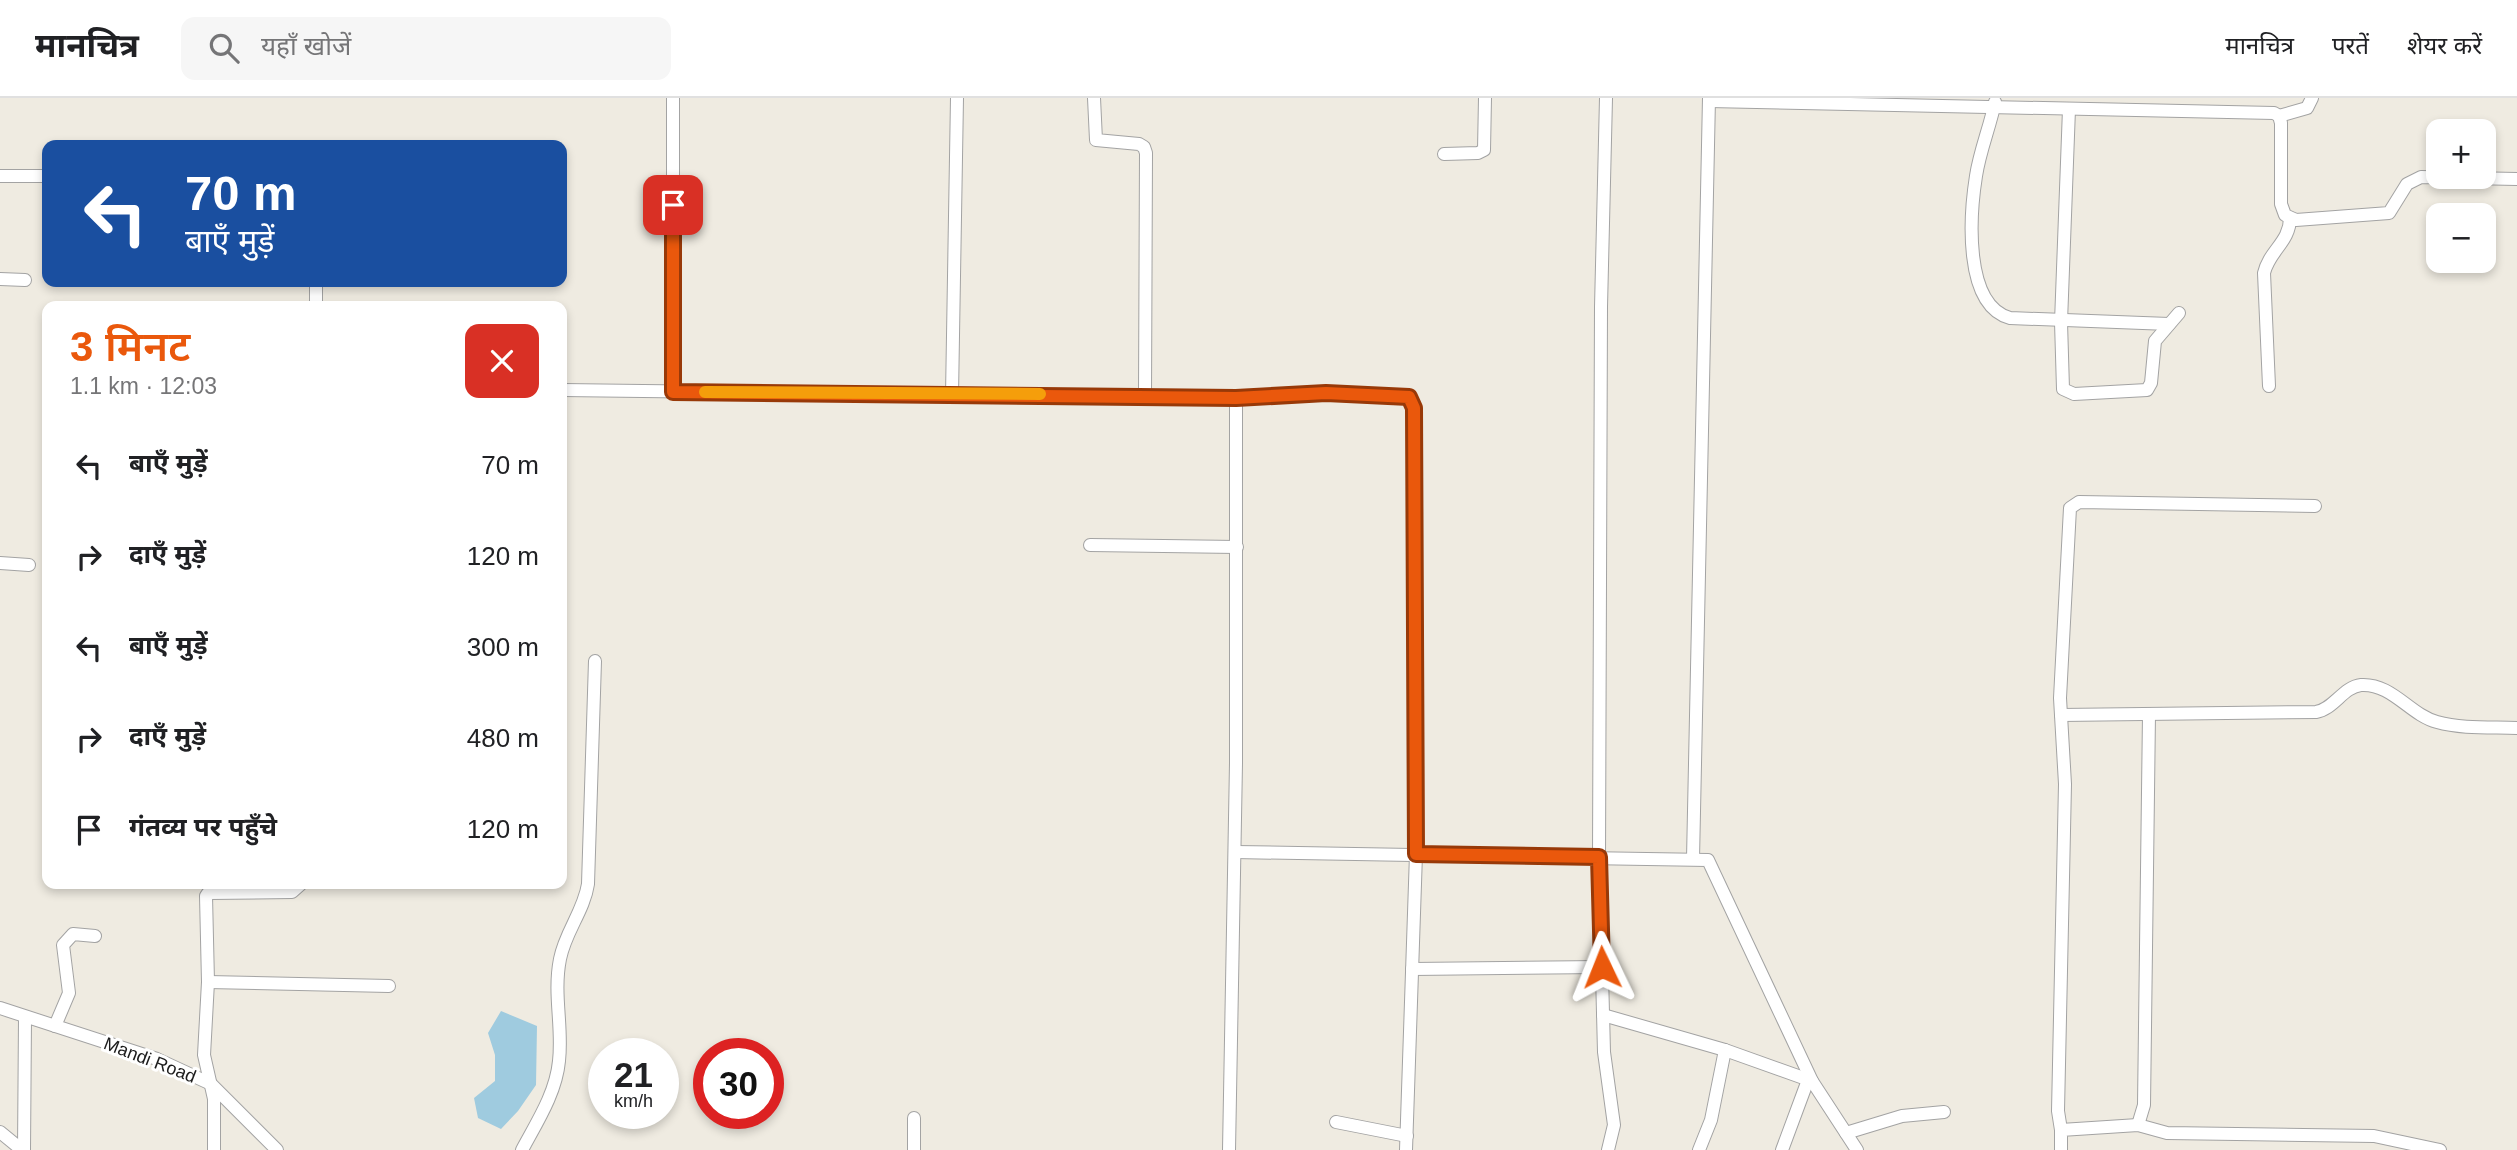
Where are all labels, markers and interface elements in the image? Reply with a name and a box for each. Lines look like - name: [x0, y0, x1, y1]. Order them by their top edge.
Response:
- search box: [181, 17, 671, 80]
- text: मानचित्र: [35, 27, 139, 64]
- icon: search: [205, 29, 243, 67]
- text: यहाँ खोजें: [261, 31, 351, 61]
- text: मानचित्र: [2225, 32, 2294, 59]
- text: परतें: [2332, 32, 2369, 59]
- text: शेयर करें: [2407, 32, 2482, 59]
- map controls: [2426, 119, 2496, 273]
- button: +: [2426, 119, 2496, 189]
- text: 70 m: [185, 166, 297, 220]
- icon: left: [70, 168, 161, 259]
- pin: [643, 175, 703, 235]
- icon: arrive: [654, 186, 692, 224]
- button: −: [2426, 203, 2496, 273]
- text: बाएँ मुड़ें: [185, 223, 274, 259]
- text: 3 मिनट: [70, 323, 190, 370]
- button: close: [465, 324, 539, 398]
- text: 1.1 km · 12:03: [70, 373, 217, 399]
- icon: left: [70, 447, 108, 485]
- text: बाएँ मुड़ें: [129, 448, 208, 478]
- text: 70 m: [481, 450, 539, 480]
- icon: right: [70, 538, 108, 576]
- text: दाएँ मुड़ें: [129, 539, 206, 569]
- text: 120 m: [467, 541, 539, 571]
- icon: left: [70, 629, 108, 667]
- text: बाएँ मुड़ें: [129, 630, 208, 660]
- text: 300 m: [467, 632, 539, 662]
- icon: right: [70, 720, 108, 758]
- text: दाएँ मुड़ें: [129, 721, 206, 751]
- text: 480 m: [467, 723, 539, 753]
- icon: arrive: [70, 811, 108, 849]
- text: गंतव्य पर पहुँचे: [129, 812, 277, 842]
- text: 120 m: [467, 814, 539, 844]
- position arrow: [1565, 930, 1639, 1004]
- street label: Mandi Road: [101, 1033, 199, 1087]
- speed limit sign: 30: [693, 1038, 784, 1129]
- text: 21: [614, 1055, 653, 1094]
- text: km/h: [614, 1091, 653, 1111]

